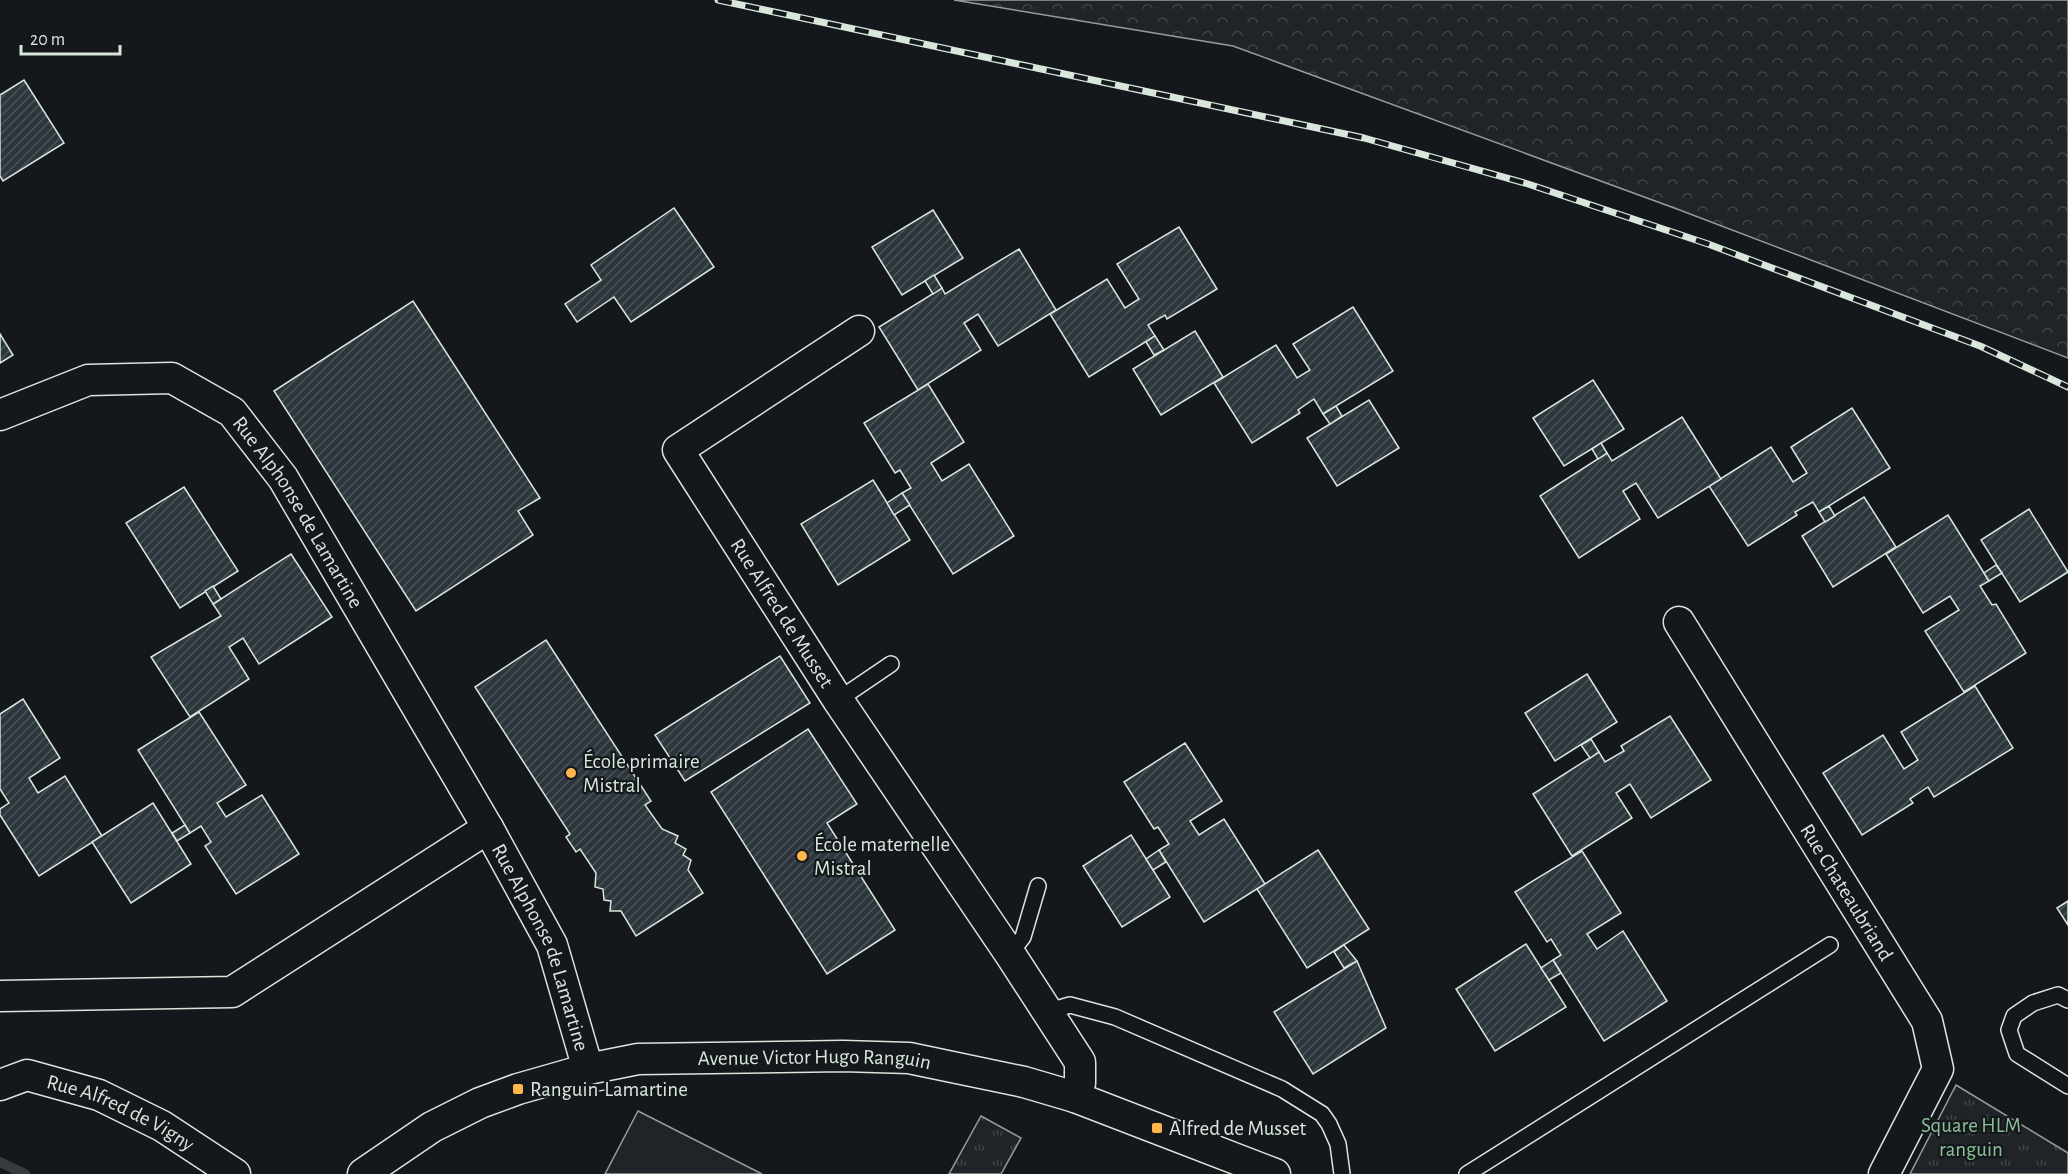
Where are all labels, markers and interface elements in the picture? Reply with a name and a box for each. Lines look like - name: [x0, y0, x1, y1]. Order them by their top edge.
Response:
- scale bar: [21, 18, 120, 56]
- text: 20 m: [30, 31, 65, 49]
- street label: Rue Alphonse de Lamartine: [229, 412, 367, 612]
- street label: Rue Alfred de Musset: [727, 535, 838, 691]
- place label: École primaire Mistral: [583, 749, 700, 796]
- marker: École primaire Mistral: [564, 766, 578, 780]
- street label: Rue Chateaubriand: [1797, 820, 1897, 964]
- place label: École maternelle Mistral: [814, 832, 950, 879]
- street label: Rue Alphonse de Lamartine: [488, 840, 593, 1053]
- marker: École maternelle Mistral: [795, 849, 809, 863]
- street label: Avenue Victor Hugo Ranguin: [697, 1045, 933, 1073]
- street label: Rue Alfred de Vigny: [44, 1071, 198, 1155]
- place label: Ranguin-Lamartine: [530, 1079, 688, 1100]
- marker: Ranguin-Lamartine: [511, 1082, 525, 1096]
- park label: Square HLM ranguin: [1921, 1115, 2021, 1160]
- place label: Alfred de Musset: [1169, 1118, 1307, 1139]
- marker: Alfred de Musset: [1150, 1121, 1164, 1135]

